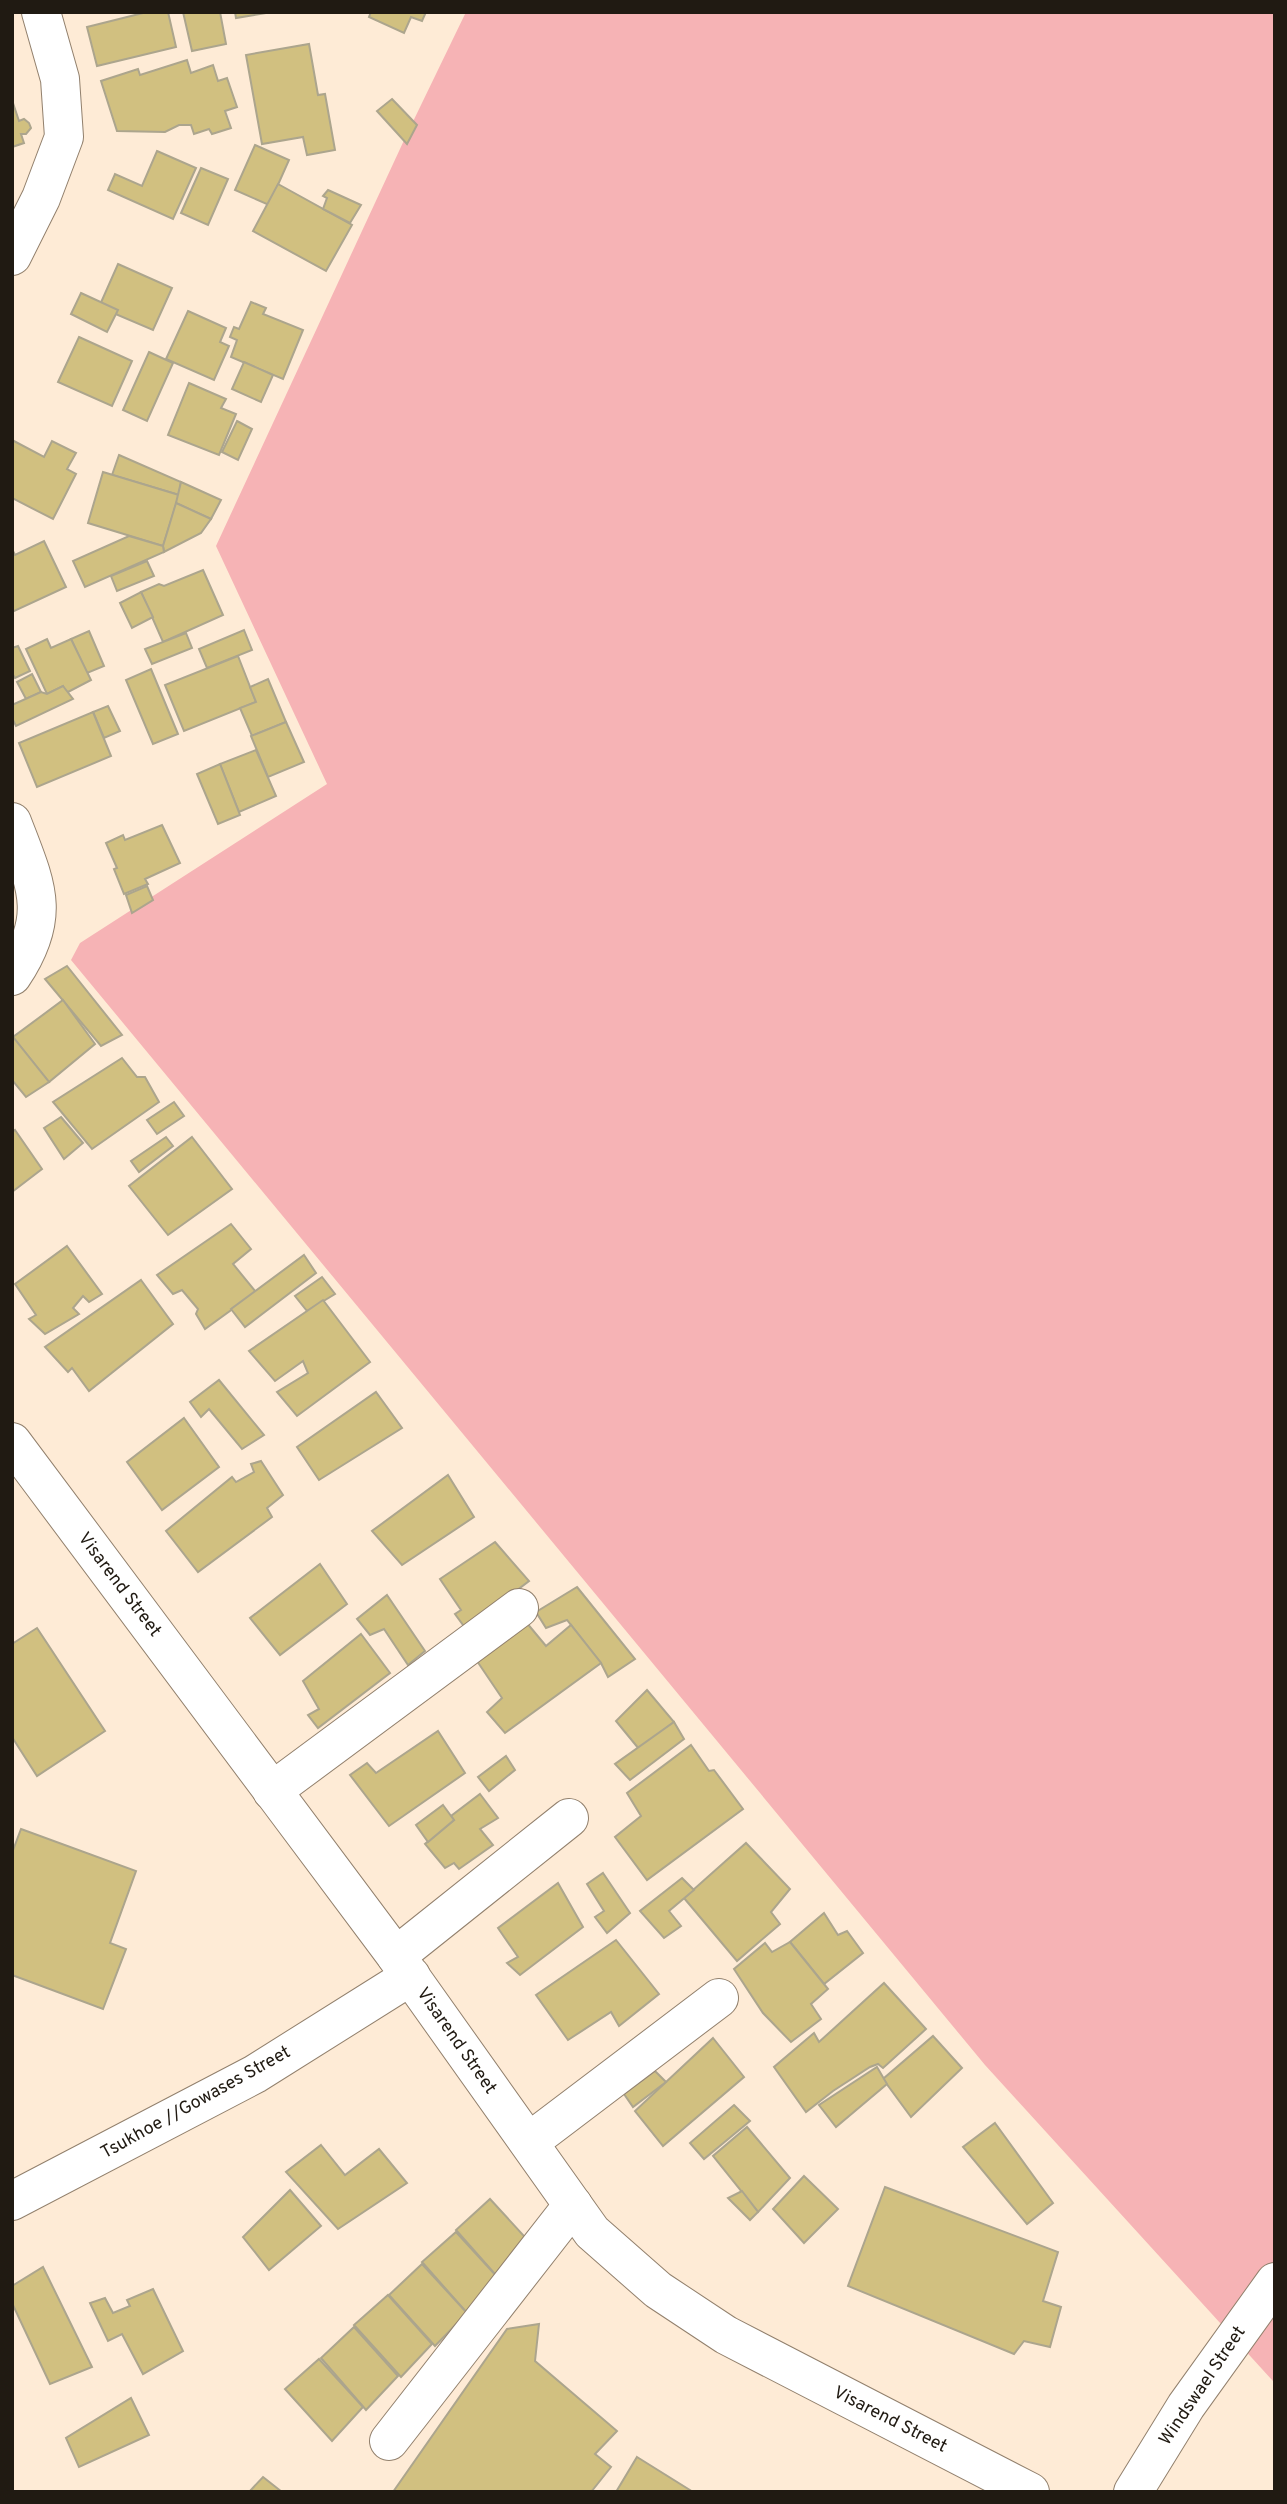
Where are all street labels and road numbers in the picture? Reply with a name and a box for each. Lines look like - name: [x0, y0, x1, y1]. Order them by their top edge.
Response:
- street label: Visarend Street: [72, 1528, 166, 1642]
- street label: Visarend Street: [411, 1983, 501, 2099]
- street label: Tsukhoe //Gowases Street: [97, 2041, 295, 2165]
- street label: Windswael Street: [1155, 2322, 1251, 2450]
- street label: Visarend Street: [829, 2381, 951, 2459]

